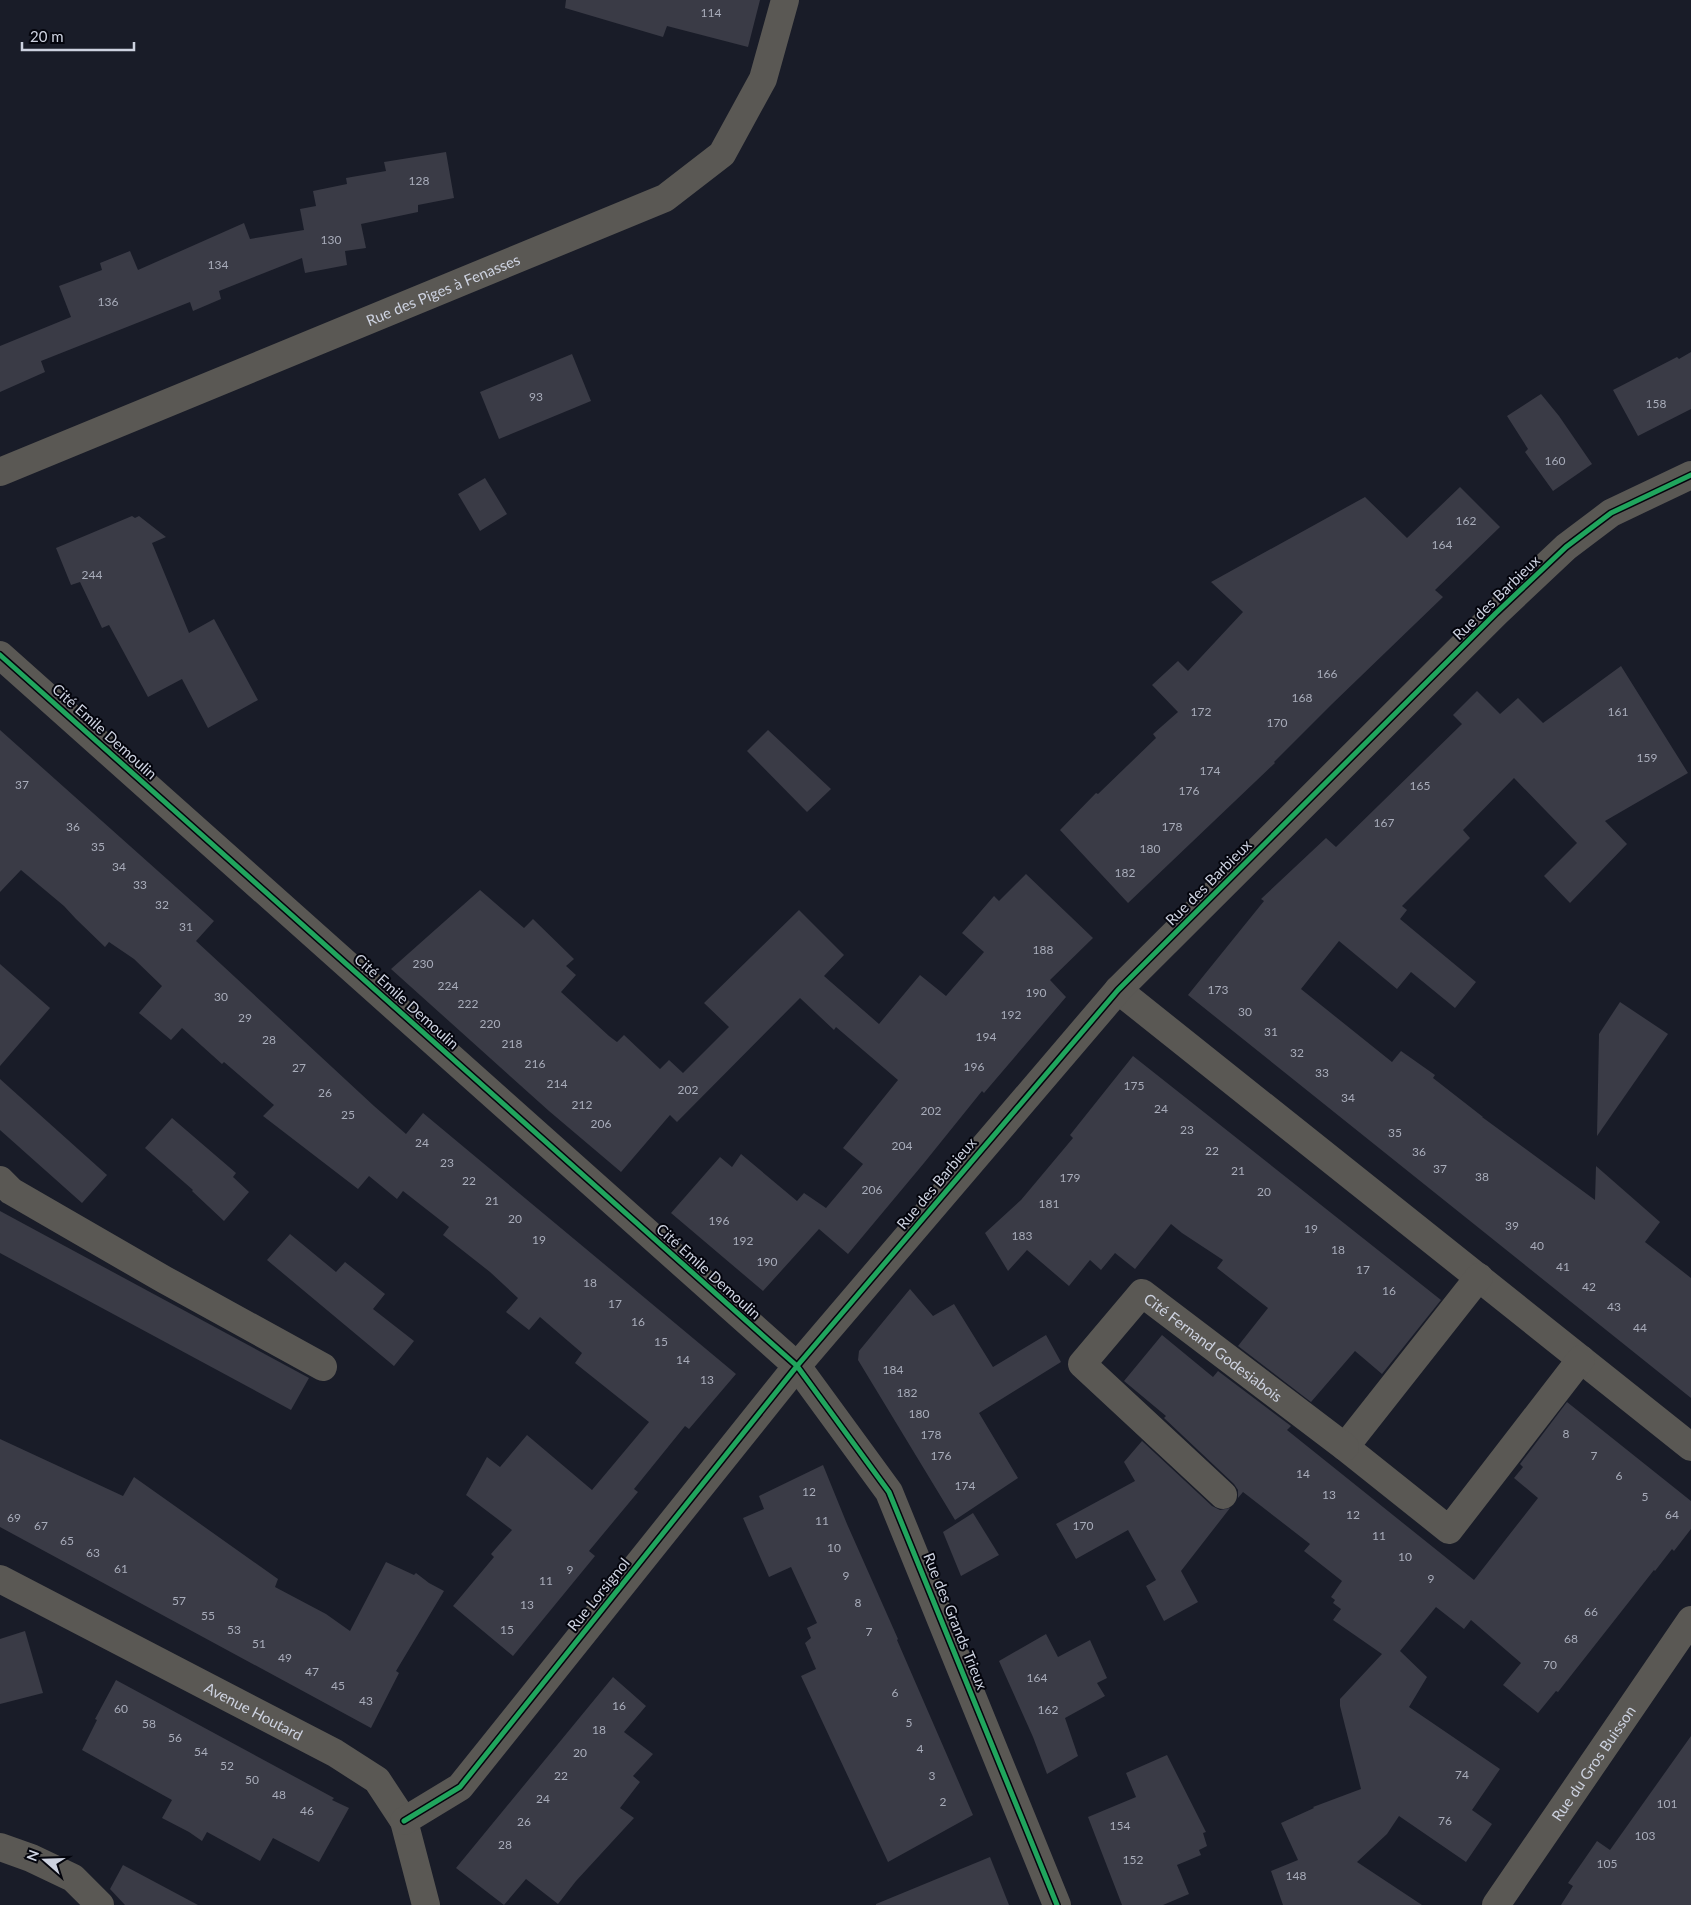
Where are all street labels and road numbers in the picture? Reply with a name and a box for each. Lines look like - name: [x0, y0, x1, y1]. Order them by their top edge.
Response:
- street label: Rue des Piges à Fenasses: [363, 250, 522, 329]
- street label: Rue des Barbieux: [1449, 551, 1544, 643]
- street label: Cité Emile Demoulin: [49, 679, 161, 783]
- street label: Rue des Barbieux: [1161, 835, 1255, 929]
- street label: Cité Emile Demoulin: [351, 949, 463, 1053]
- street label: Rue des Barbieux: [892, 1133, 980, 1232]
- street label: Cité Emile Demoulin: [653, 1219, 765, 1323]
- street label: Cité Fernand Godesiabois: [1141, 1289, 1286, 1405]
- street label: Rue des Grands Trieux: [920, 1550, 992, 1693]
- street label: Rue Lorsignol: [563, 1554, 633, 1634]
- street label: Avenue Houtard: [202, 1678, 306, 1744]
- street label: Rue du Gros Buisson: [1547, 1702, 1639, 1824]

